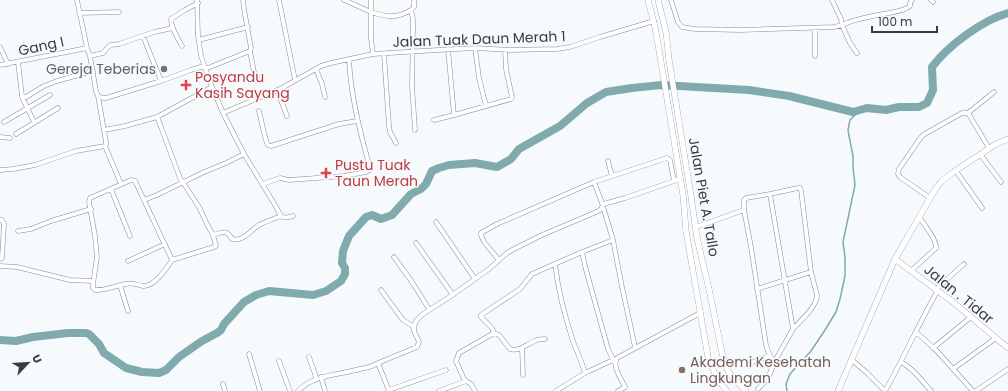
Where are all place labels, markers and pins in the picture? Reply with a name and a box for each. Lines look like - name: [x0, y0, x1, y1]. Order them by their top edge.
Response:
- place label: Gereja Teberias: [46, 59, 156, 79]
- marker: Gereja Teberias: [159, 64, 169, 74]
- place label: Posyandu Kasih Sayang: [195, 67, 290, 103]
- marker: Posyandu Kasih Sayang: [180, 79, 192, 91]
- place label: Pustu Tuak Taun Merah: [335, 155, 418, 191]
- marker: Pustu Tuak Taun Merah: [320, 167, 332, 179]
- place label: Akademi Kesehatah Lingkungan: [690, 352, 831, 388]
- marker: Akademi Kesehatah Lingkungan: [677, 365, 687, 375]

